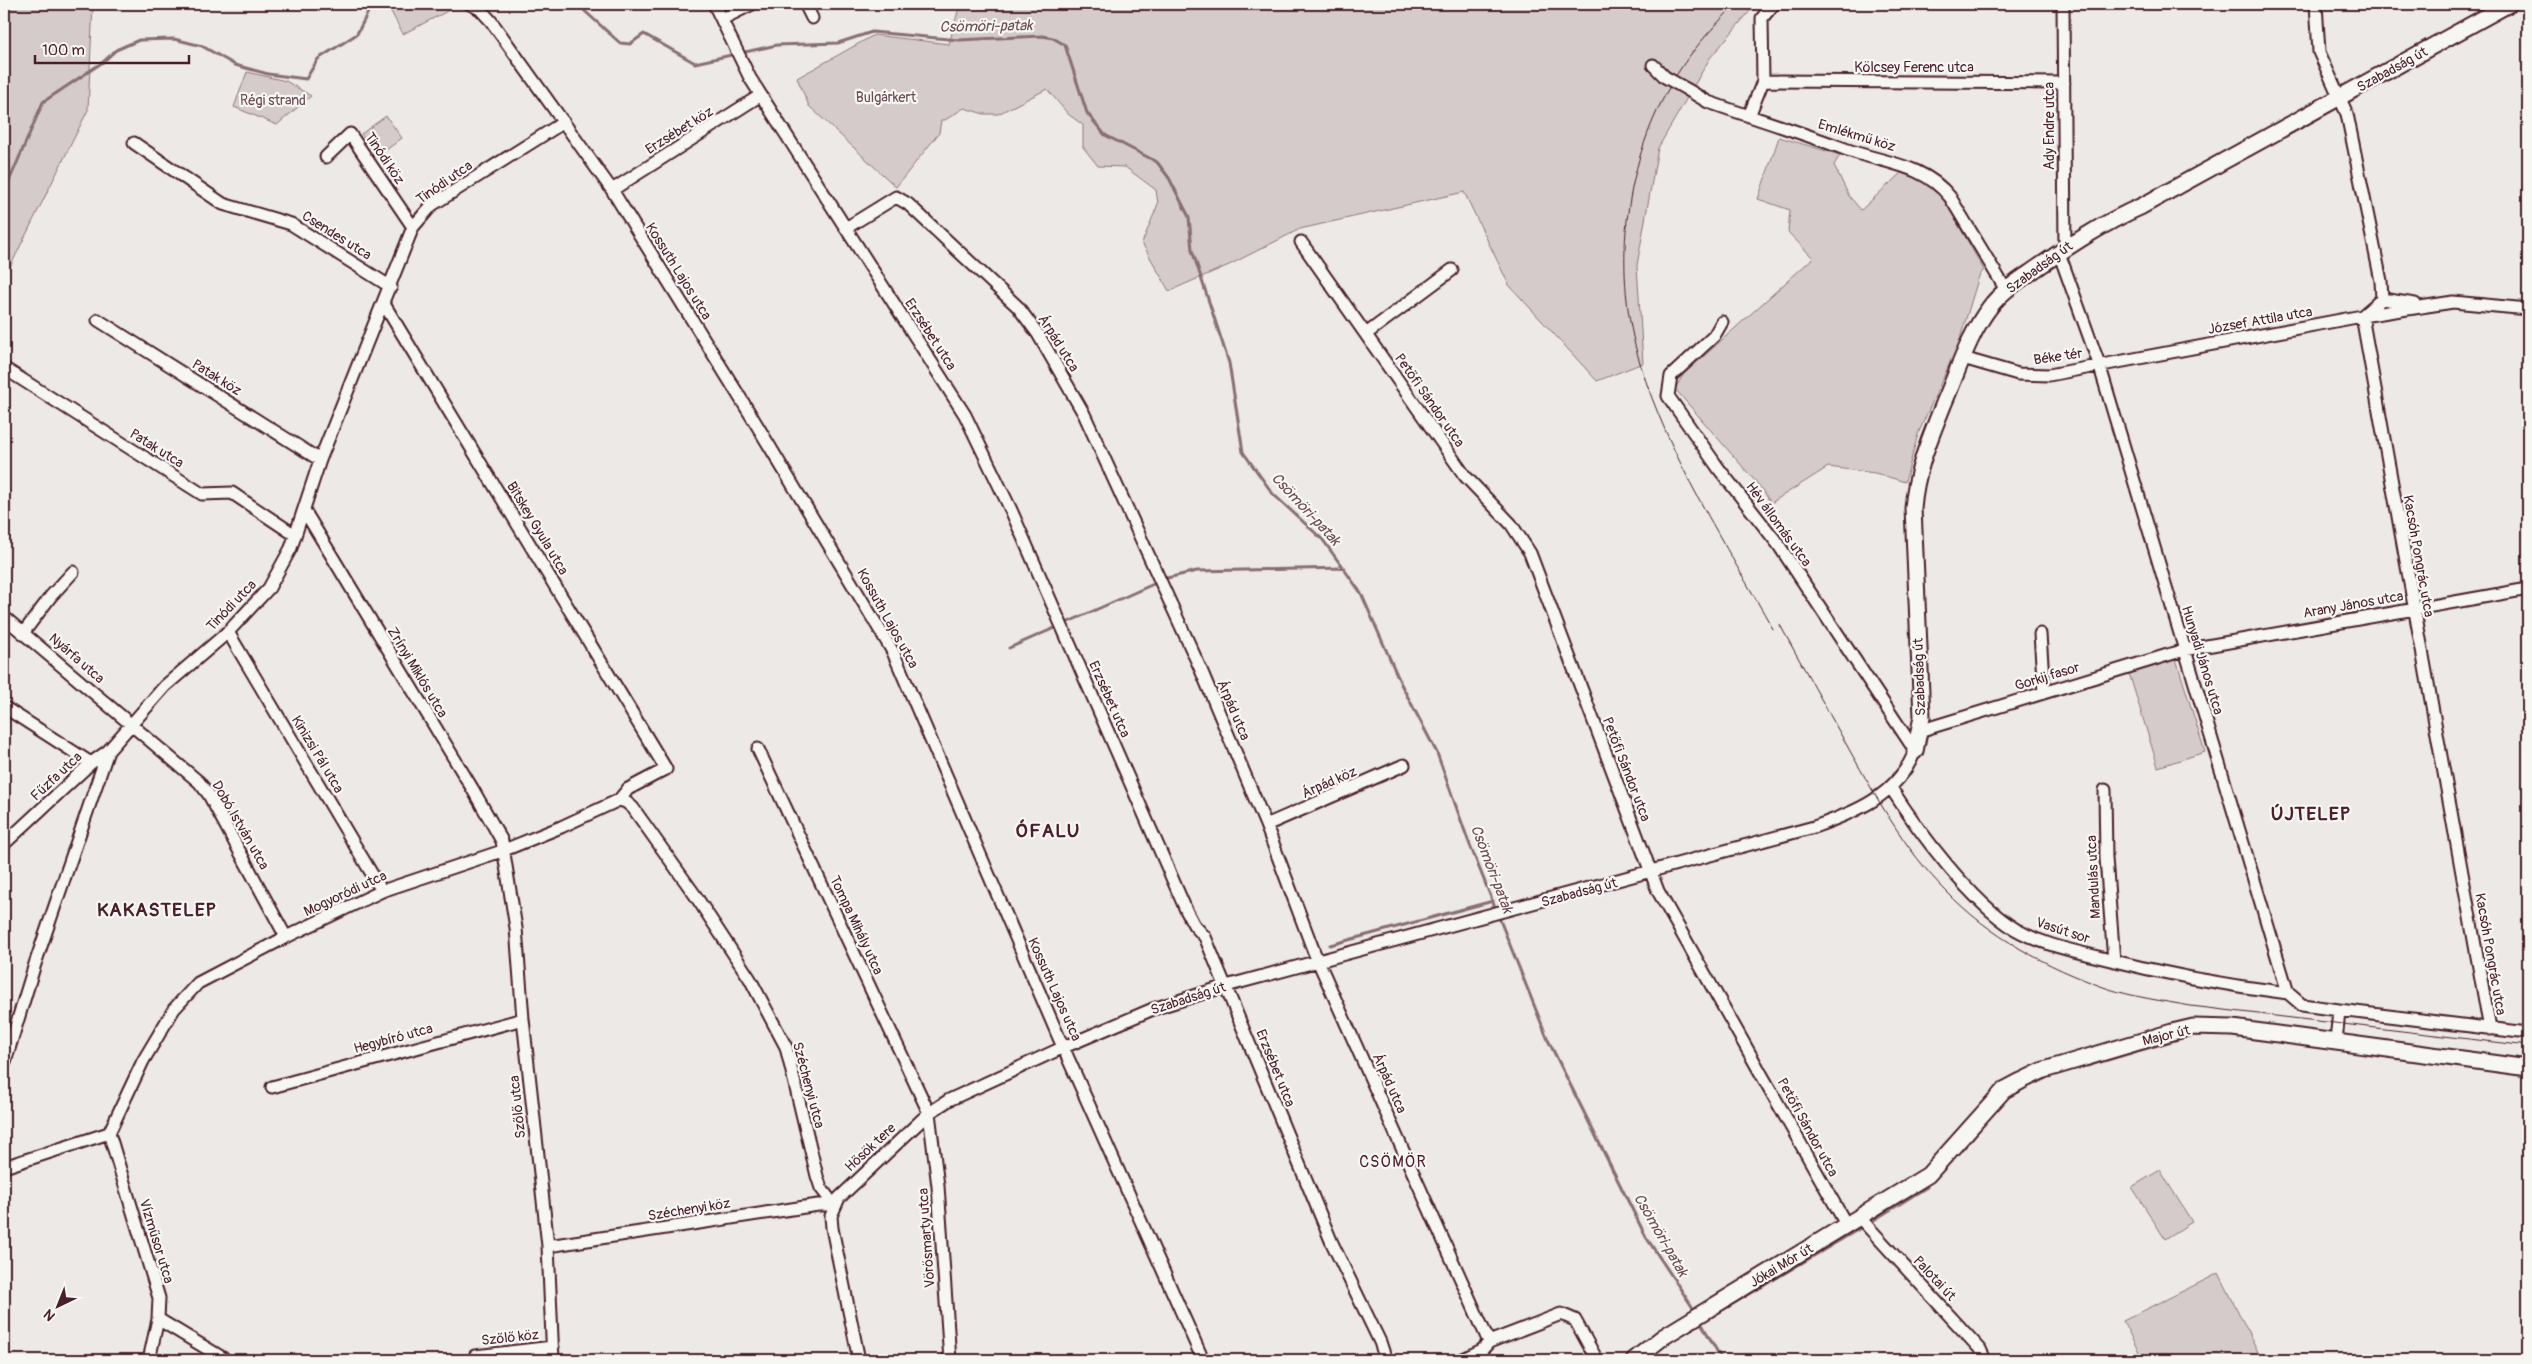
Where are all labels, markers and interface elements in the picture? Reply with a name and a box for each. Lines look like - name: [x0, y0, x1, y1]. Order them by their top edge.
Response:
- water label: Csömöri-patak: [939, 16, 1034, 37]
- scale bar: [35, 32, 189, 64]
- text: 100 m: [42, 41, 85, 60]
- street label: Szabadság út: [2354, 43, 2431, 96]
- street label: Kölcsey Ferenc utca: [1854, 59, 1974, 76]
- street label: Ady Endre utca: [2041, 82, 2058, 170]
- park label: Bulgárkert: [856, 89, 916, 106]
- park label: Régi strand: [240, 92, 306, 109]
- street label: Erzsébet köz: [642, 103, 716, 158]
- street label: Emlékmű köz: [1816, 116, 1898, 155]
- street label: Tinódi köz: [361, 129, 408, 187]
- street label: Tinódi utca: [413, 157, 476, 208]
- street label: Csendes utca: [299, 207, 375, 264]
- street label: Kossuth Lajos utca: [642, 220, 715, 323]
- street label: Szabadság út: [2003, 237, 2076, 297]
- street label: Erzsébet utca: [901, 295, 960, 373]
- street label: József Attila utca: [2207, 303, 2314, 338]
- street label: Árpád utca: [1034, 311, 1084, 375]
- street label: Béke tér: [2033, 345, 2084, 368]
- street label: Petőfi Sándor utca: [1391, 350, 1468, 450]
- street label: Patak köz: [189, 356, 245, 399]
- street label: Patak utca: [127, 425, 187, 472]
- water label: Csömöri-patak: [1267, 469, 1345, 551]
- street label: Bitskey Gyula utca: [503, 479, 572, 578]
- street label: Hév állomás utca: [1742, 479, 1815, 570]
- street label: Kacsóh Pongrác utca: [2399, 494, 2438, 618]
- street label: Kossuth Lajos utca: [853, 565, 922, 671]
- street label: Tinódi utca: [203, 576, 260, 634]
- street label: Arany János utca: [2302, 587, 2404, 622]
- street label: Hunyadi János utca: [2178, 604, 2227, 717]
- street label: Zrínyi Miklós utca: [384, 624, 451, 721]
- street label: Nyárfa utca: [45, 630, 108, 687]
- street label: Szabadság út: [1910, 637, 1929, 716]
- street label: Erzsébet utca: [1085, 658, 1134, 740]
- street label: Gorkij fasor: [2013, 659, 2082, 694]
- street label: Árpád utca: [1213, 677, 1255, 743]
- street label: Kinizsi Pál utca: [288, 712, 347, 796]
- street label: Petőfi Sándor utca: [1599, 715, 1654, 824]
- street label: Fűzfa utca: [27, 748, 86, 804]
- street label: Árpád köz: [1299, 762, 1359, 802]
- street label: Dobó István utca: [208, 778, 273, 873]
- district label: ÚJTELEP: [2271, 802, 2351, 826]
- district label: ÓFALU: [1016, 819, 1080, 843]
- water label: Csömöri-patak: [1466, 822, 1518, 918]
- street label: Mandulás utca: [2083, 835, 2104, 919]
- street label: Mogyoródi utca: [301, 867, 389, 920]
- street label: Tompa Mihály utca: [826, 873, 887, 977]
- street label: Szabadság út: [1539, 874, 1619, 911]
- street label: Kacsóh Pongrác utca: [2471, 892, 2510, 1016]
- district label: KAKASTELEP: [97, 898, 217, 922]
- street label: Vasút sor: [2034, 914, 2092, 947]
- street label: Kossuth Lajos utca: [1024, 935, 1085, 1043]
- street label: Szabadság út: [1148, 978, 1228, 1019]
- street label: Hegybíró utca: [352, 1020, 434, 1057]
- street label: Major út: [2141, 1021, 2192, 1050]
- street label: Erzsébet utca: [1252, 1027, 1299, 1109]
- street label: Széchenyi utca: [789, 1040, 828, 1130]
- street label: Árpád utca: [1369, 1050, 1411, 1116]
- street label: Szőlő utca: [506, 1075, 529, 1139]
- street label: Petőfi Sándor utca: [1773, 1075, 1842, 1180]
- street label: Hősök tere: [841, 1119, 899, 1175]
- district label: CSÖMÖR: [1359, 1152, 1427, 1172]
- street label: Vörösmarty utca: [915, 1188, 938, 1288]
- water label: Csömöri-patak: [1629, 1190, 1693, 1282]
- street label: Széchenyi köz: [647, 1195, 731, 1224]
- street label: Vízműsor utca: [136, 1197, 177, 1285]
- street label: Jókai Mór út: [1746, 1240, 1816, 1291]
- street label: Palotai út: [1910, 1252, 1960, 1305]
- north arrow: [32, 1282, 82, 1332]
- text: N: [40, 1306, 59, 1325]
- street label: Szőlő köz: [480, 1326, 540, 1349]

